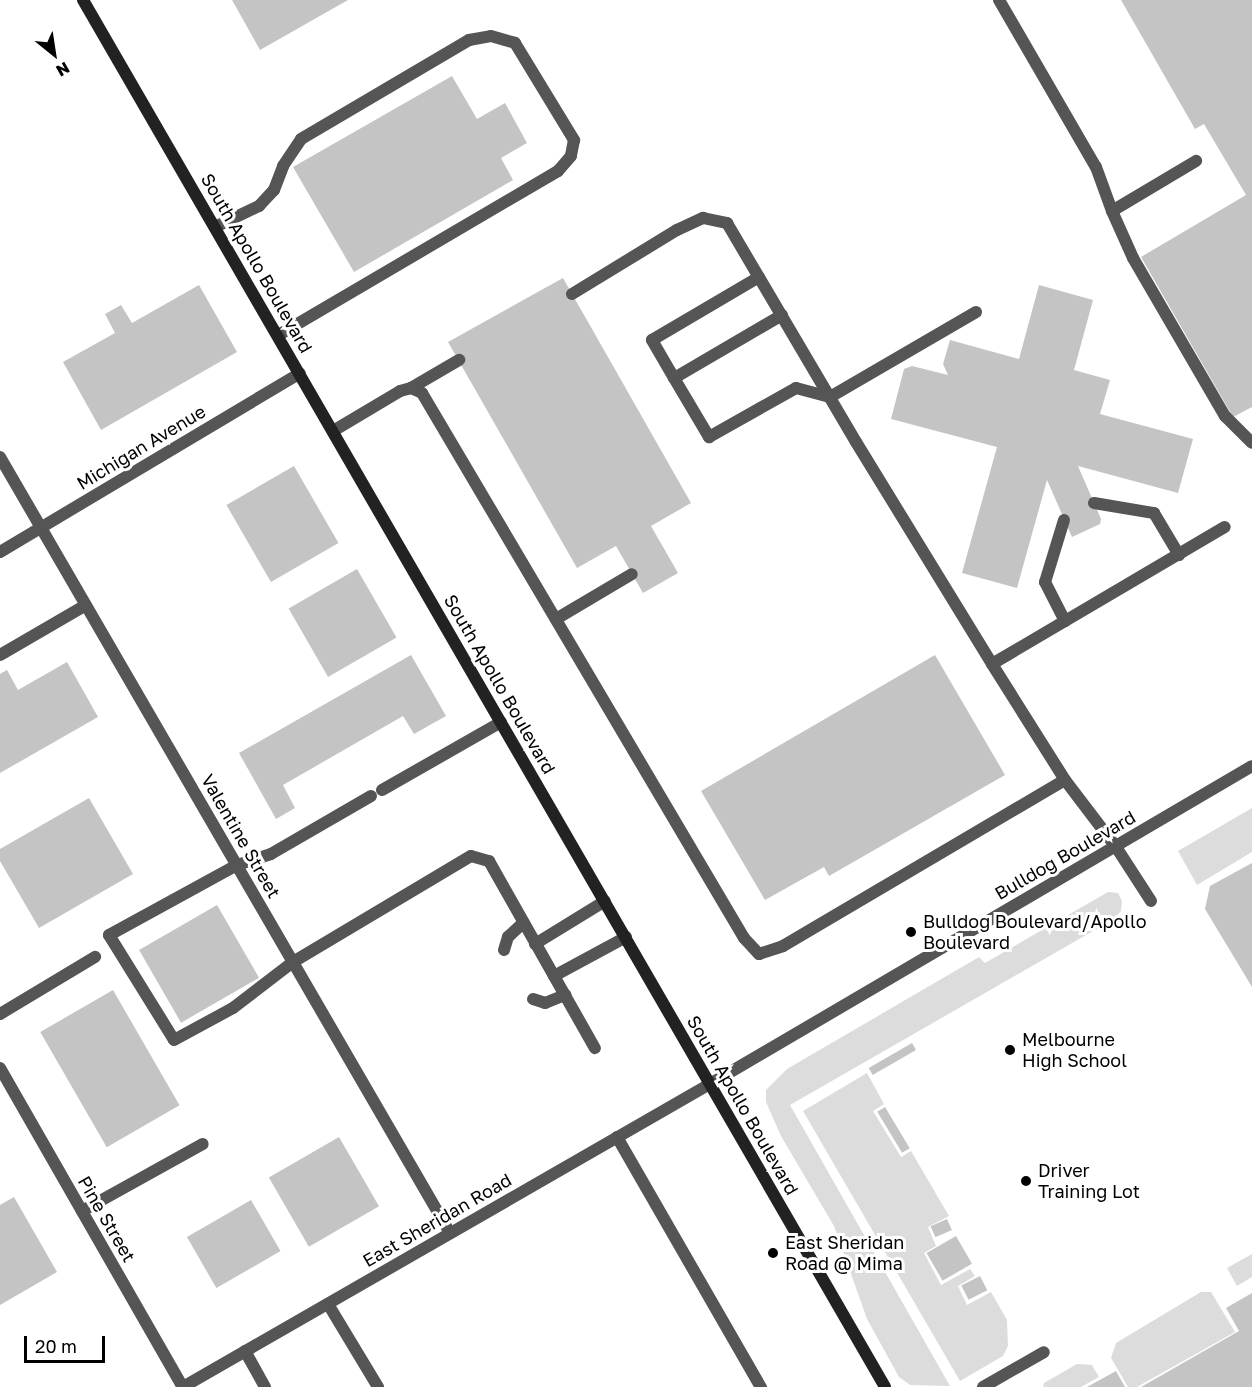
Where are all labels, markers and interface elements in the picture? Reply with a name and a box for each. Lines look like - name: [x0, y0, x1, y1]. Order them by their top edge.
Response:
- north arrow: [24, 24, 84, 84]
- text: N: [53, 58, 73, 81]
- street label: South Apollo Boulevard: [197, 169, 317, 357]
- street label: Michigan Avenue: [73, 400, 209, 494]
- street label: South Apollo Boulevard: [440, 590, 560, 778]
- street label: Valentine Street: [197, 770, 285, 902]
- street label: Bulldog Boulevard: [991, 806, 1139, 904]
- place label: Bulldog Boulevard/Apollo Boulevard: [923, 911, 1146, 954]
- marker: Bulldog Boulevard/Apollo Boulevard: [904, 925, 918, 939]
- street label: South Apollo Boulevard: [683, 1011, 803, 1199]
- place label: Melbourne High School: [1022, 1029, 1127, 1072]
- marker: Melbourne High School: [1003, 1043, 1017, 1057]
- place label: Driver Training Lot: [1038, 1160, 1140, 1202]
- street label: East Sheridan Road: [359, 1169, 515, 1271]
- street label: Pine Street: [74, 1172, 140, 1266]
- marker: Driver Training Lot: [1019, 1174, 1033, 1188]
- place label: East Sheridan Road @ Mima: [785, 1232, 904, 1274]
- marker: East Sheridan Road @ Mima: [766, 1246, 780, 1260]
- scale bar: [27, 1324, 108, 1362]
- text: 20 m: [35, 1335, 77, 1357]

